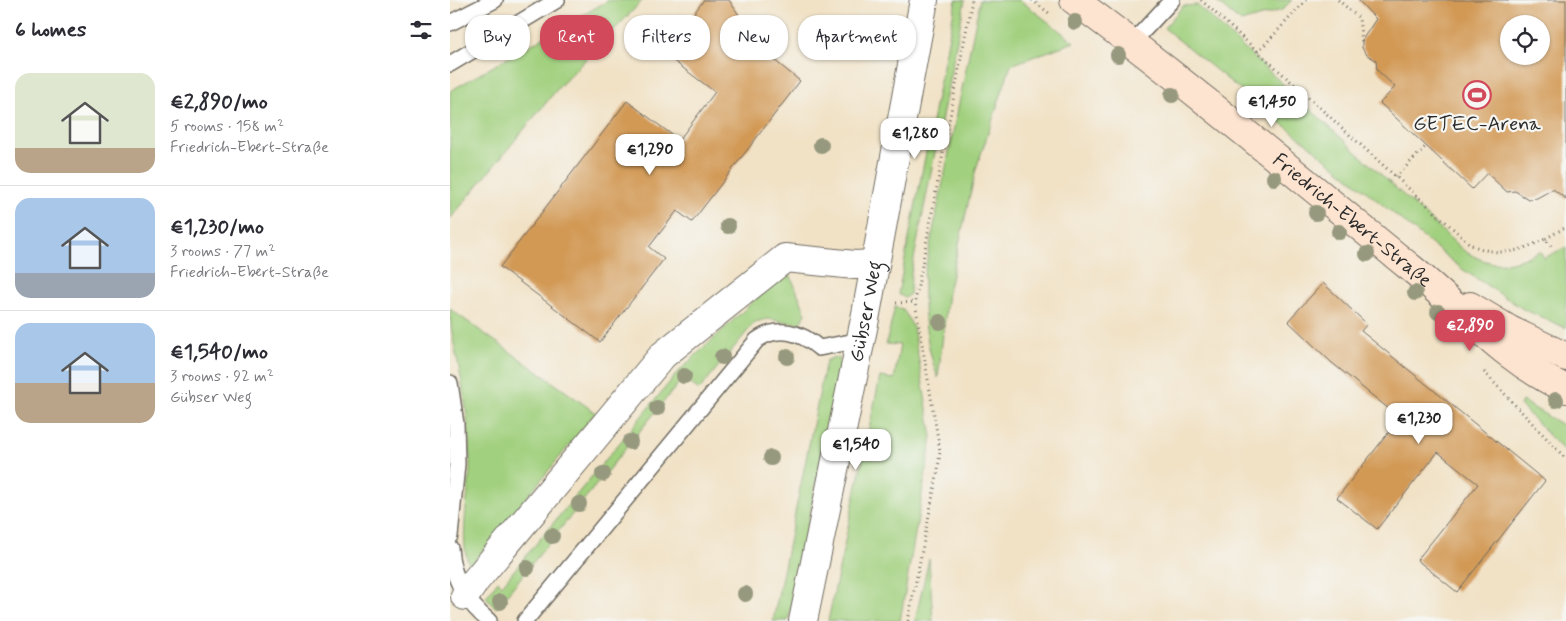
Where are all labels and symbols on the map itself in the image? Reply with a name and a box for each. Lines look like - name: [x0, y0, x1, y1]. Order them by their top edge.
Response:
- sports icon: GETEC-Arena: [1462, 80, 1492, 110]
- pin: €1,450: [1231, 86, 1313, 128]
- place label: GETEC-Arena: [1413, 111, 1542, 138]
- pin: €1,280: [874, 118, 956, 160]
- pin: €1,290: [609, 134, 691, 176]
- street label: Friedrich-Ebert-Straße: [1267, 147, 1438, 294]
- street label: Gübser Weg: [843, 259, 891, 364]
- pin: €2,890: [1429, 310, 1511, 352]
- pin: €1,230: [1378, 402, 1460, 445]
- pin: €1,540: [815, 428, 897, 471]

